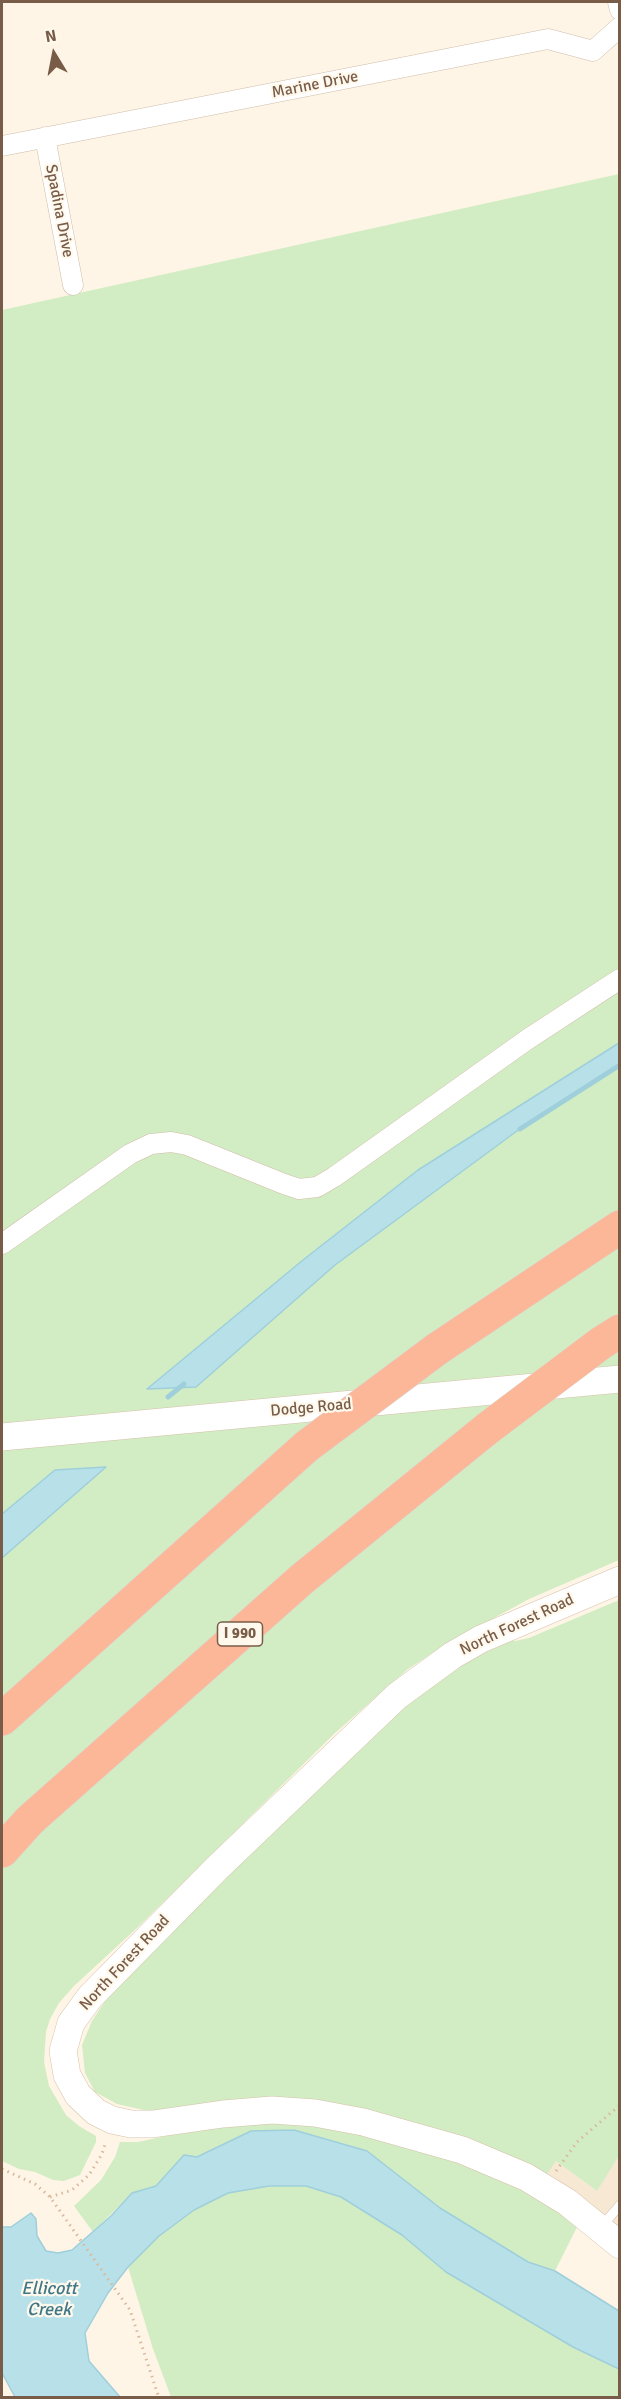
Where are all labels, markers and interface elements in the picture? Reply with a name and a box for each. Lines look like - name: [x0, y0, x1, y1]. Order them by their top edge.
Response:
- north arrow: [24, 24, 84, 84]
- text: N: [44, 25, 58, 47]
- street label: Marine Drive: [270, 67, 360, 103]
- street label: Spadina Drive: [41, 163, 77, 259]
- street label: Dodge Road: [270, 1395, 352, 1421]
- street label: North Forest Road: [457, 1590, 577, 1660]
- road number: I 990: [218, 1622, 262, 1646]
- street label: North Forest Road: [76, 1911, 174, 2015]
- water label: Ellicott Creek: [21, 2278, 77, 2320]

